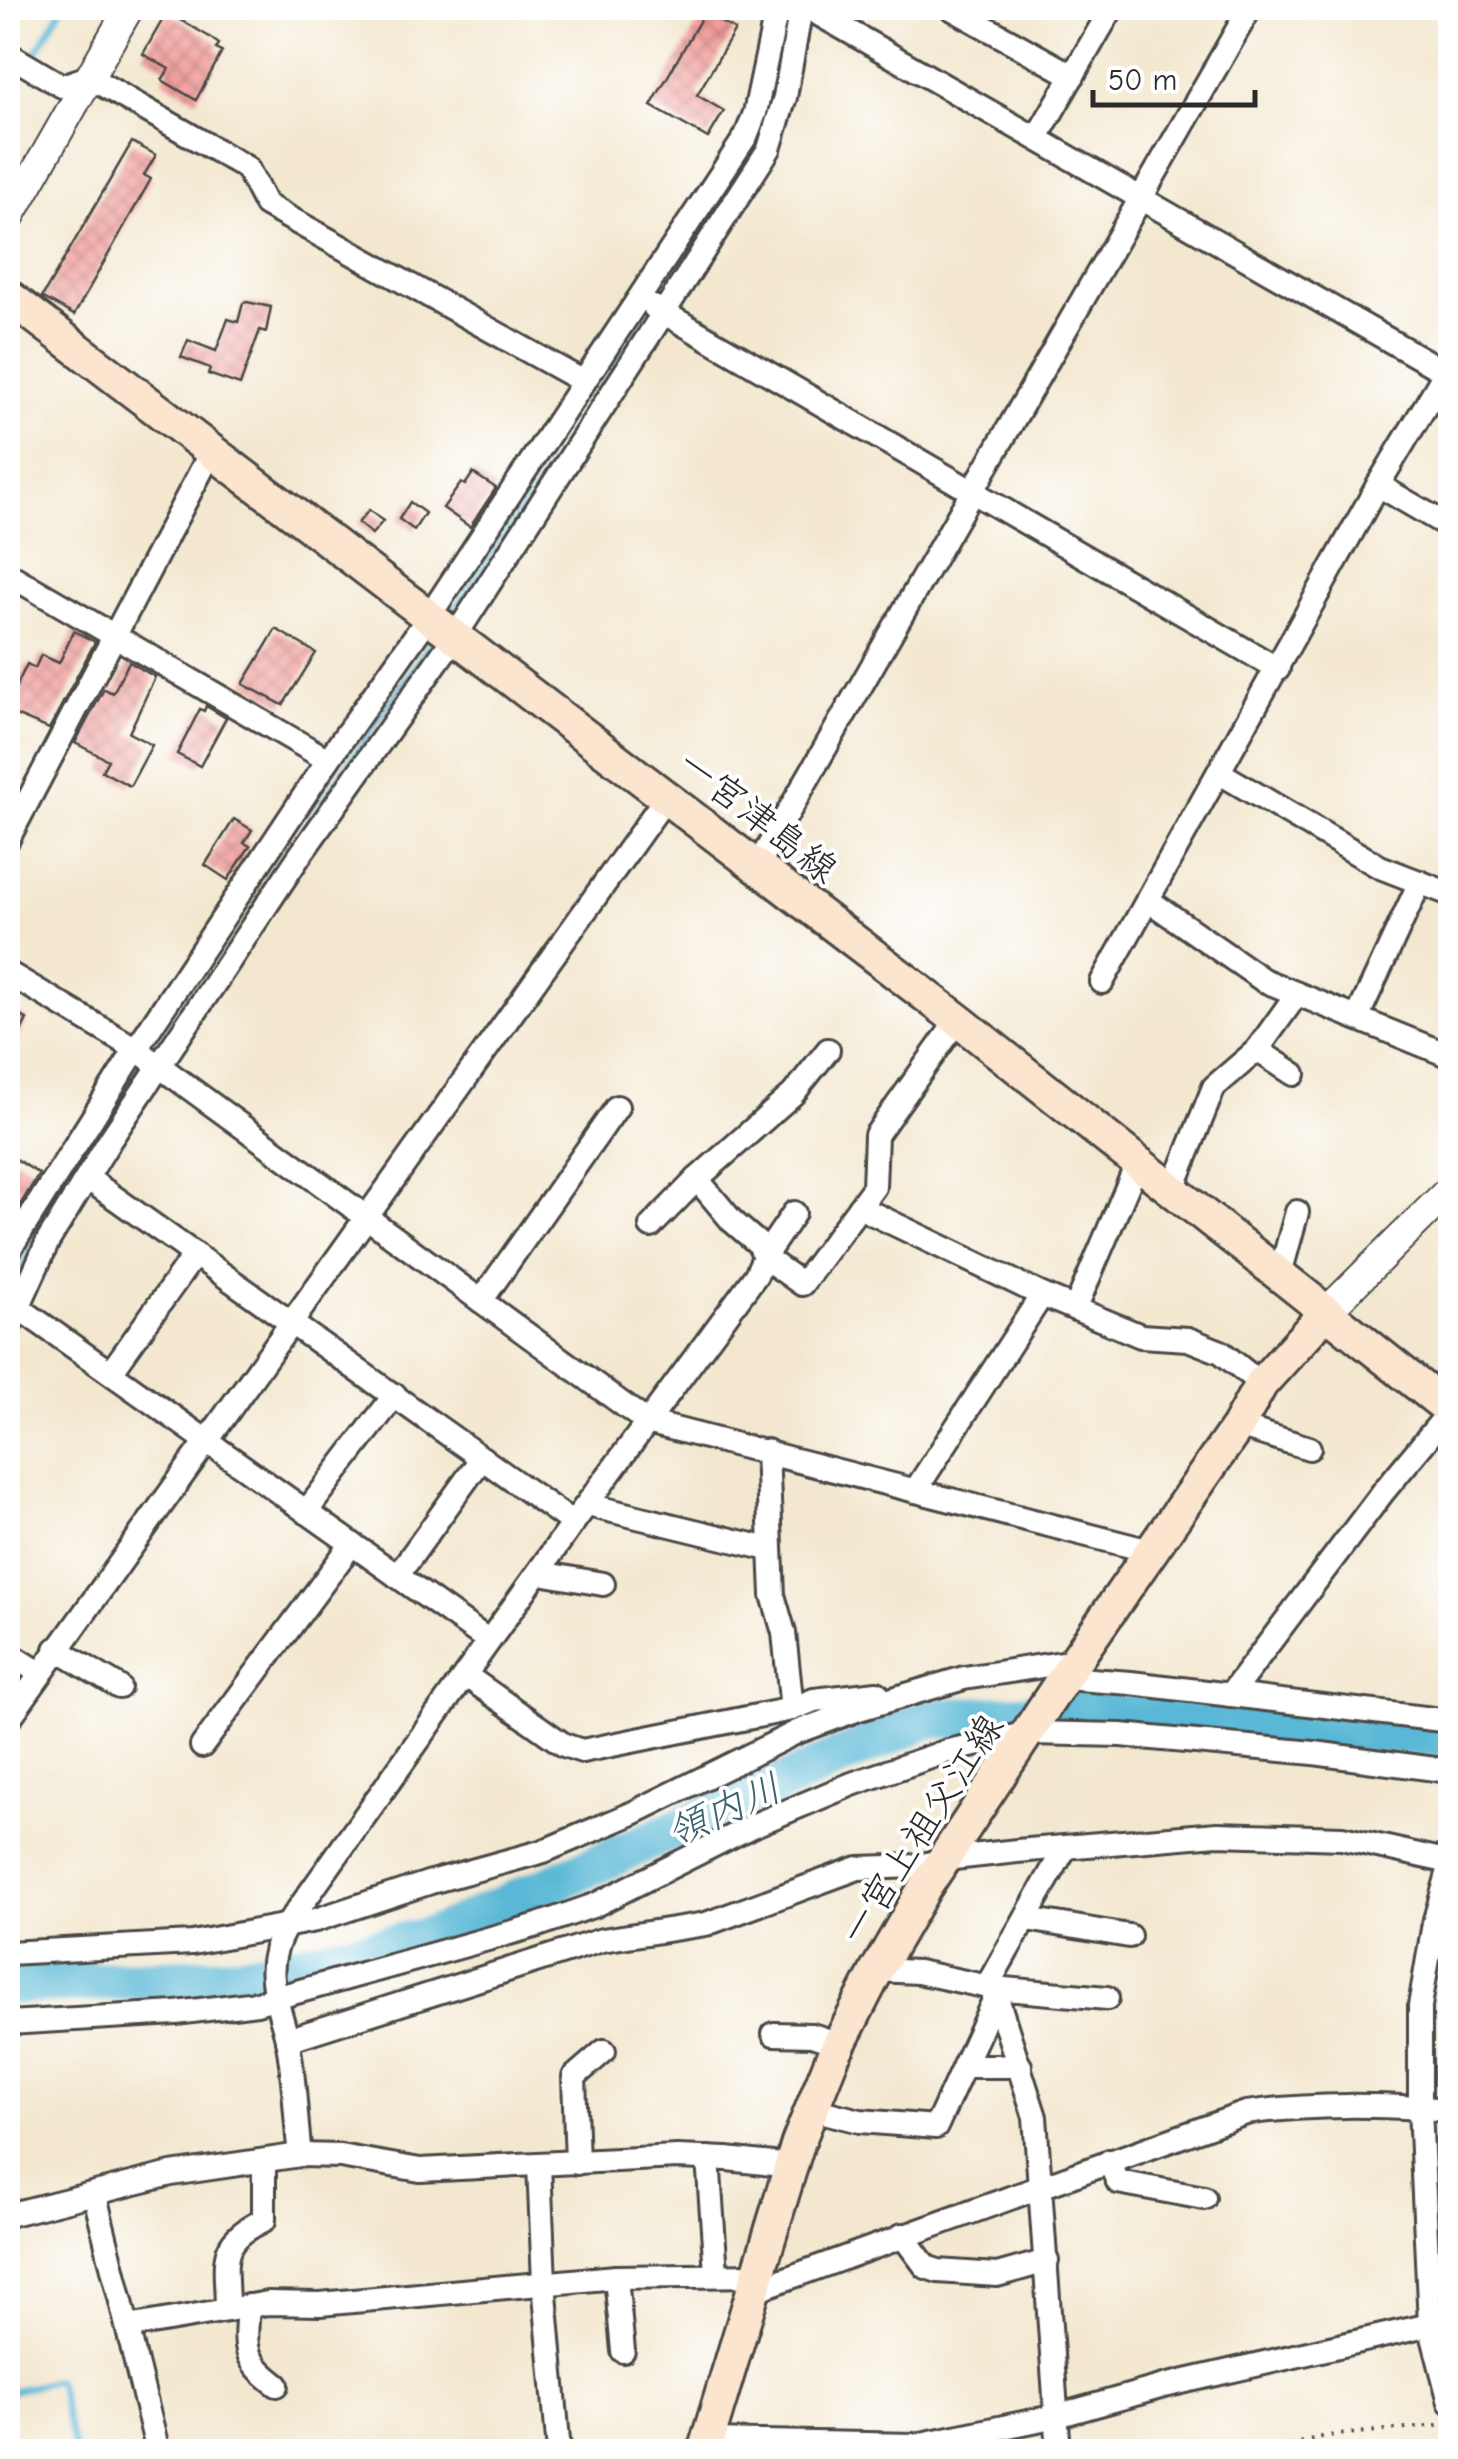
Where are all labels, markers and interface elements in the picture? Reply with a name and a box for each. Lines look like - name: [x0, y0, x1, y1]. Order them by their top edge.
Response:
- scale bar: [1093, 45, 1256, 107]
- text: 50 m: [1108, 63, 1177, 98]
- street label: 一宮津島線: [669, 741, 846, 893]
- street label: 一宮上祖父江線: [831, 1706, 1013, 1953]
- water label: 領内川: [660, 1764, 789, 1855]

